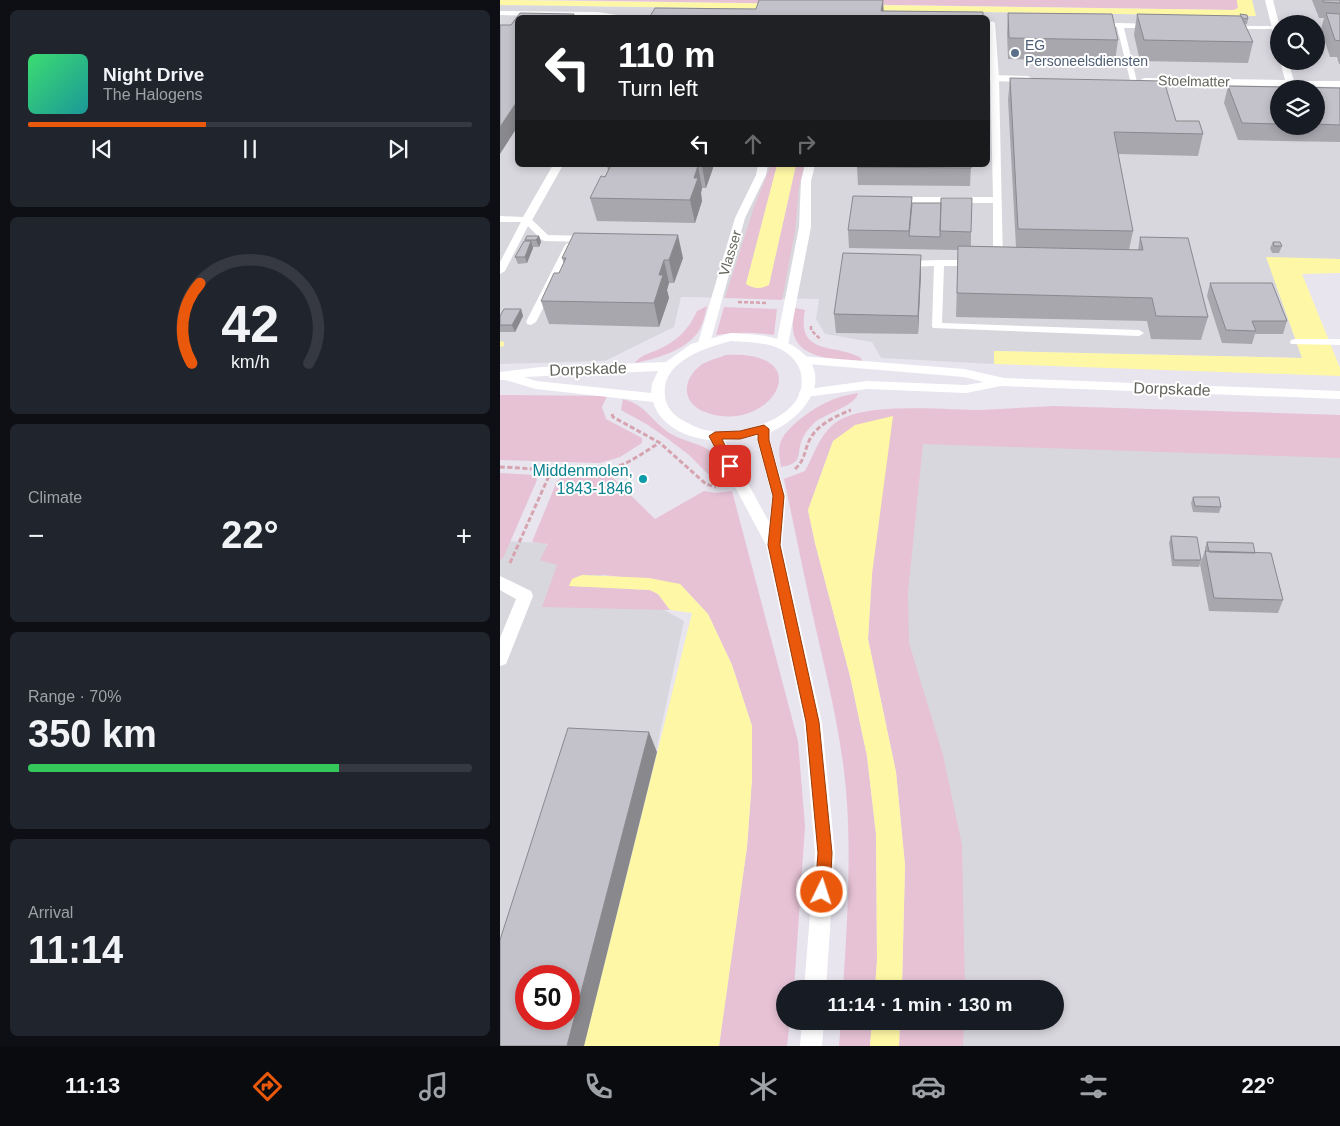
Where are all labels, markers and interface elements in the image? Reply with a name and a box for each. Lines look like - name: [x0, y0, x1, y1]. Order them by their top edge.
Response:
- map controls: [1270, 15, 1325, 135]
- button: search: [1270, 15, 1325, 70]
- icon: left: [535, 35, 600, 100]
- text: 110 m: [618, 35, 715, 74]
- place label: EG Personeelsdiensten: [1025, 37, 1148, 69]
- marker: EG Personeelsdiensten: [1009, 47, 1021, 59]
- text: Night Drive: [103, 64, 204, 85]
- street label: Stoelmatter: [1158, 72, 1230, 90]
- text: Turn left: [618, 76, 698, 101]
- button: layers: [1270, 80, 1325, 135]
- text: The Halogens: [103, 86, 203, 103]
- icon: left: [686, 130, 714, 158]
- icon: ahead: [739, 130, 767, 158]
- icon: right: [792, 130, 820, 158]
- icon: previous: [88, 135, 116, 163]
- icon: pause: [236, 135, 264, 163]
- icon: next: [384, 135, 412, 163]
- street label: Vlasser: [716, 228, 745, 278]
- text: 42: [221, 295, 279, 353]
- text: km/h: [231, 352, 269, 372]
- street label: Dorpskade: [549, 359, 627, 379]
- street label: Dorpskade: [1133, 379, 1211, 399]
- pin: [709, 445, 751, 487]
- icon: arrive: [716, 452, 744, 480]
- place label: Middenmolen, 1843-1846: [533, 462, 633, 497]
- marker: Middenmolen, 1843-1846: [637, 473, 649, 485]
- text: Climate: [28, 489, 82, 506]
- text: 22°: [221, 514, 279, 556]
- text: −: [28, 520, 44, 551]
- text: +: [456, 520, 472, 551]
- text: Range · 70%: [28, 688, 121, 705]
- text: 350 km: [28, 713, 157, 755]
- position arrow: [795, 865, 847, 917]
- text: Arrival: [28, 904, 73, 921]
- text: 11:14: [28, 929, 123, 971]
- speed limit sign: 50: [515, 965, 580, 1030]
- text: 11:14 · 1 min · 130 m: [828, 994, 1012, 1015]
- icon: directions: [250, 1069, 285, 1104]
- icon: music: [416, 1069, 451, 1104]
- icon: phone: [581, 1069, 616, 1104]
- icon: climate: [746, 1069, 781, 1104]
- icon: car: [911, 1069, 946, 1104]
- icon: filters: [1076, 1069, 1111, 1104]
- text: 11:13: [65, 1073, 120, 1098]
- text: 22°: [1242, 1073, 1275, 1098]

